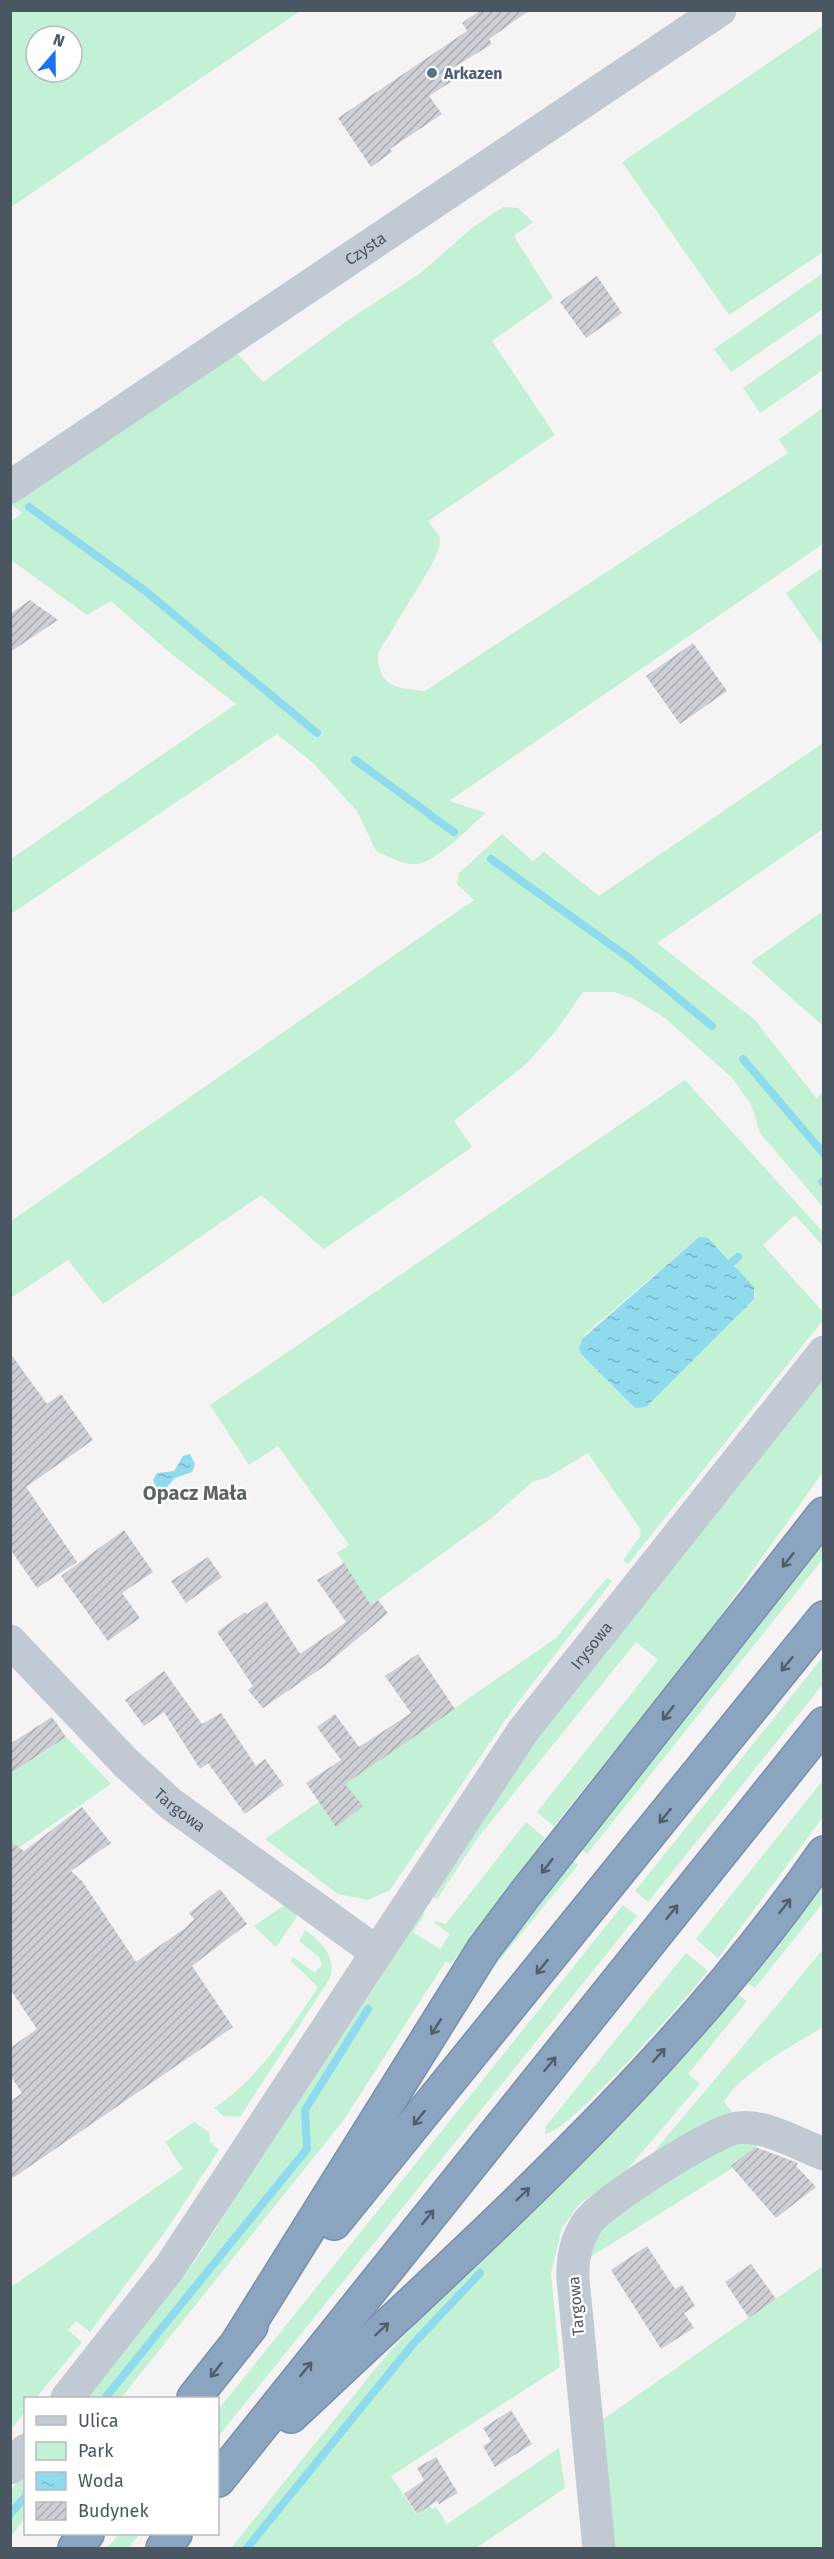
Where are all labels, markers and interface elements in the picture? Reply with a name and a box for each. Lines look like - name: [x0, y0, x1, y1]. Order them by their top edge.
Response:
- north arrow: [24, 24, 84, 84]
- text: N: [51, 30, 67, 51]
- place label: Arkazen: [443, 64, 502, 83]
- marker: Arkazen: [425, 66, 439, 80]
- street label: Czysta: [341, 228, 389, 269]
- district label: Opacz Mała: [143, 1481, 247, 1505]
- one-way arrow: [781, 1552, 794, 1568]
- street label: Irysowa: [566, 1618, 616, 1673]
- one-way arrow: [781, 1655, 794, 1671]
- one-way arrow: [661, 1705, 674, 1721]
- street label: Targowa: [151, 1784, 209, 1835]
- one-way arrow: [659, 1807, 672, 1823]
- one-way arrow: [540, 1858, 553, 1874]
- one-way arrow: [778, 1898, 791, 1914]
- one-way arrow: [665, 1904, 678, 1920]
- one-way arrow: [535, 1959, 548, 1975]
- one-way arrow: [430, 2018, 442, 2035]
- one-way arrow: [652, 2048, 666, 2063]
- one-way arrow: [543, 2056, 556, 2072]
- one-way arrow: [412, 2110, 426, 2125]
- one-way arrow: [516, 2187, 531, 2202]
- one-way arrow: [421, 2209, 434, 2225]
- street label: Targowa: [564, 2276, 588, 2336]
- one-way arrow: [375, 2322, 390, 2337]
- one-way arrow: [300, 2361, 313, 2377]
- one-way arrow: [210, 2362, 223, 2378]
- legend: [24, 2397, 219, 2535]
- text: Ulica: [78, 2410, 118, 2432]
- text: Park: [78, 2440, 114, 2462]
- text: Woda: [78, 2470, 124, 2492]
- text: Budynek: [78, 2500, 149, 2522]

